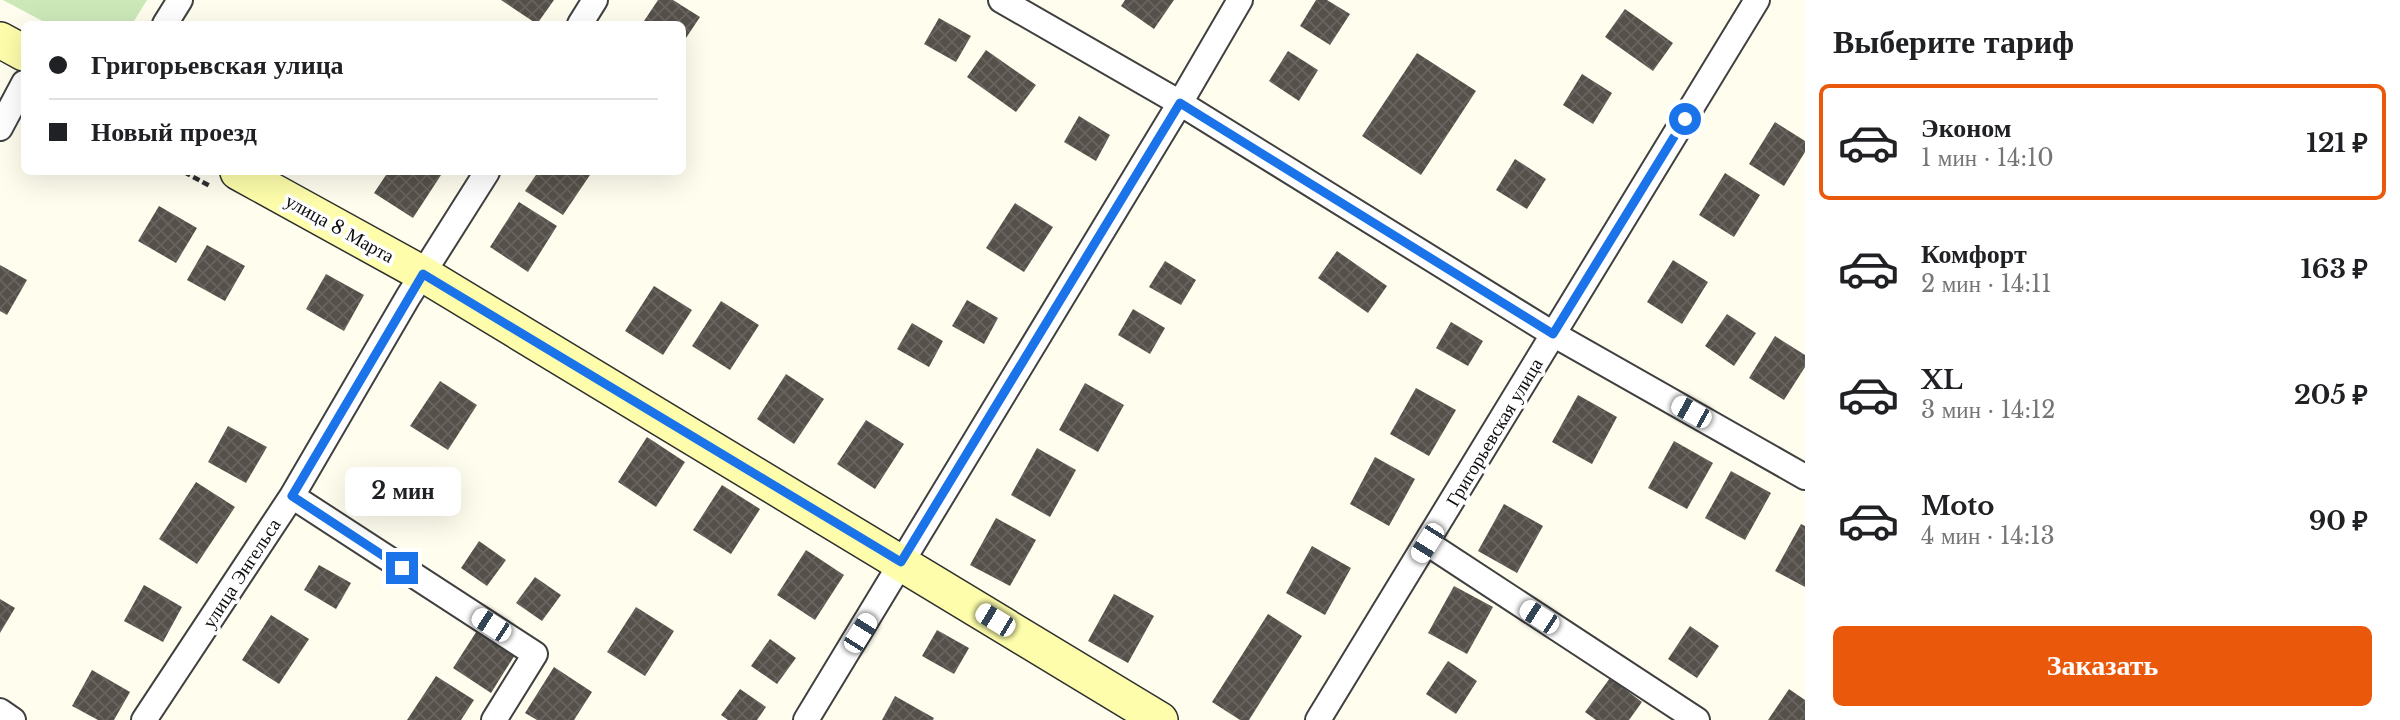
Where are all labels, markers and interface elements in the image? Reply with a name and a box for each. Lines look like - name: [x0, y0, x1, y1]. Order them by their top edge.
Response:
- text: Выберите тариф: [1833, 22, 2074, 62]
- text: Григорьевская улица: [91, 49, 344, 81]
- route start: [1669, 103, 1701, 135]
- icon: car: [1837, 111, 1900, 174]
- text: Эконом: [1921, 112, 2011, 144]
- text: Новый проезд: [91, 116, 257, 148]
- text: 121 ₽: [2306, 127, 2368, 159]
- text: 1 мин · 14:10: [1921, 144, 2054, 172]
- street label: улица 8 Марта: [281, 189, 399, 268]
- icon: car: [1837, 237, 1900, 300]
- text: Комфорт: [1921, 238, 2027, 270]
- text: 163 ₽: [2301, 253, 2368, 285]
- text: 2 мин · 14:11: [1921, 270, 2051, 298]
- street label: Григорьевская улица: [1441, 354, 1548, 510]
- icon: car: [1837, 363, 1900, 426]
- text: XL: [1921, 364, 1963, 396]
- text: 205 ₽: [2294, 379, 2368, 411]
- car: [1668, 393, 1715, 431]
- text: 3 мин · 14:12: [1921, 396, 2055, 424]
- callout: 2 мин: [344, 466, 460, 516]
- text: 2 мин: [371, 477, 435, 505]
- icon: car: [1837, 489, 1900, 552]
- text: Moto: [1921, 490, 1994, 522]
- text: 90 ₽: [2309, 505, 2368, 537]
- street label: улица Энгельса: [197, 514, 286, 633]
- car: [1407, 520, 1448, 566]
- text: 4 мин · 14:13: [1921, 522, 2055, 550]
- route end: [386, 552, 418, 584]
- car: [1516, 597, 1563, 637]
- car: [972, 600, 1019, 640]
- car: [468, 605, 515, 645]
- car: [840, 610, 881, 656]
- button: Заказать: [1833, 626, 2372, 706]

